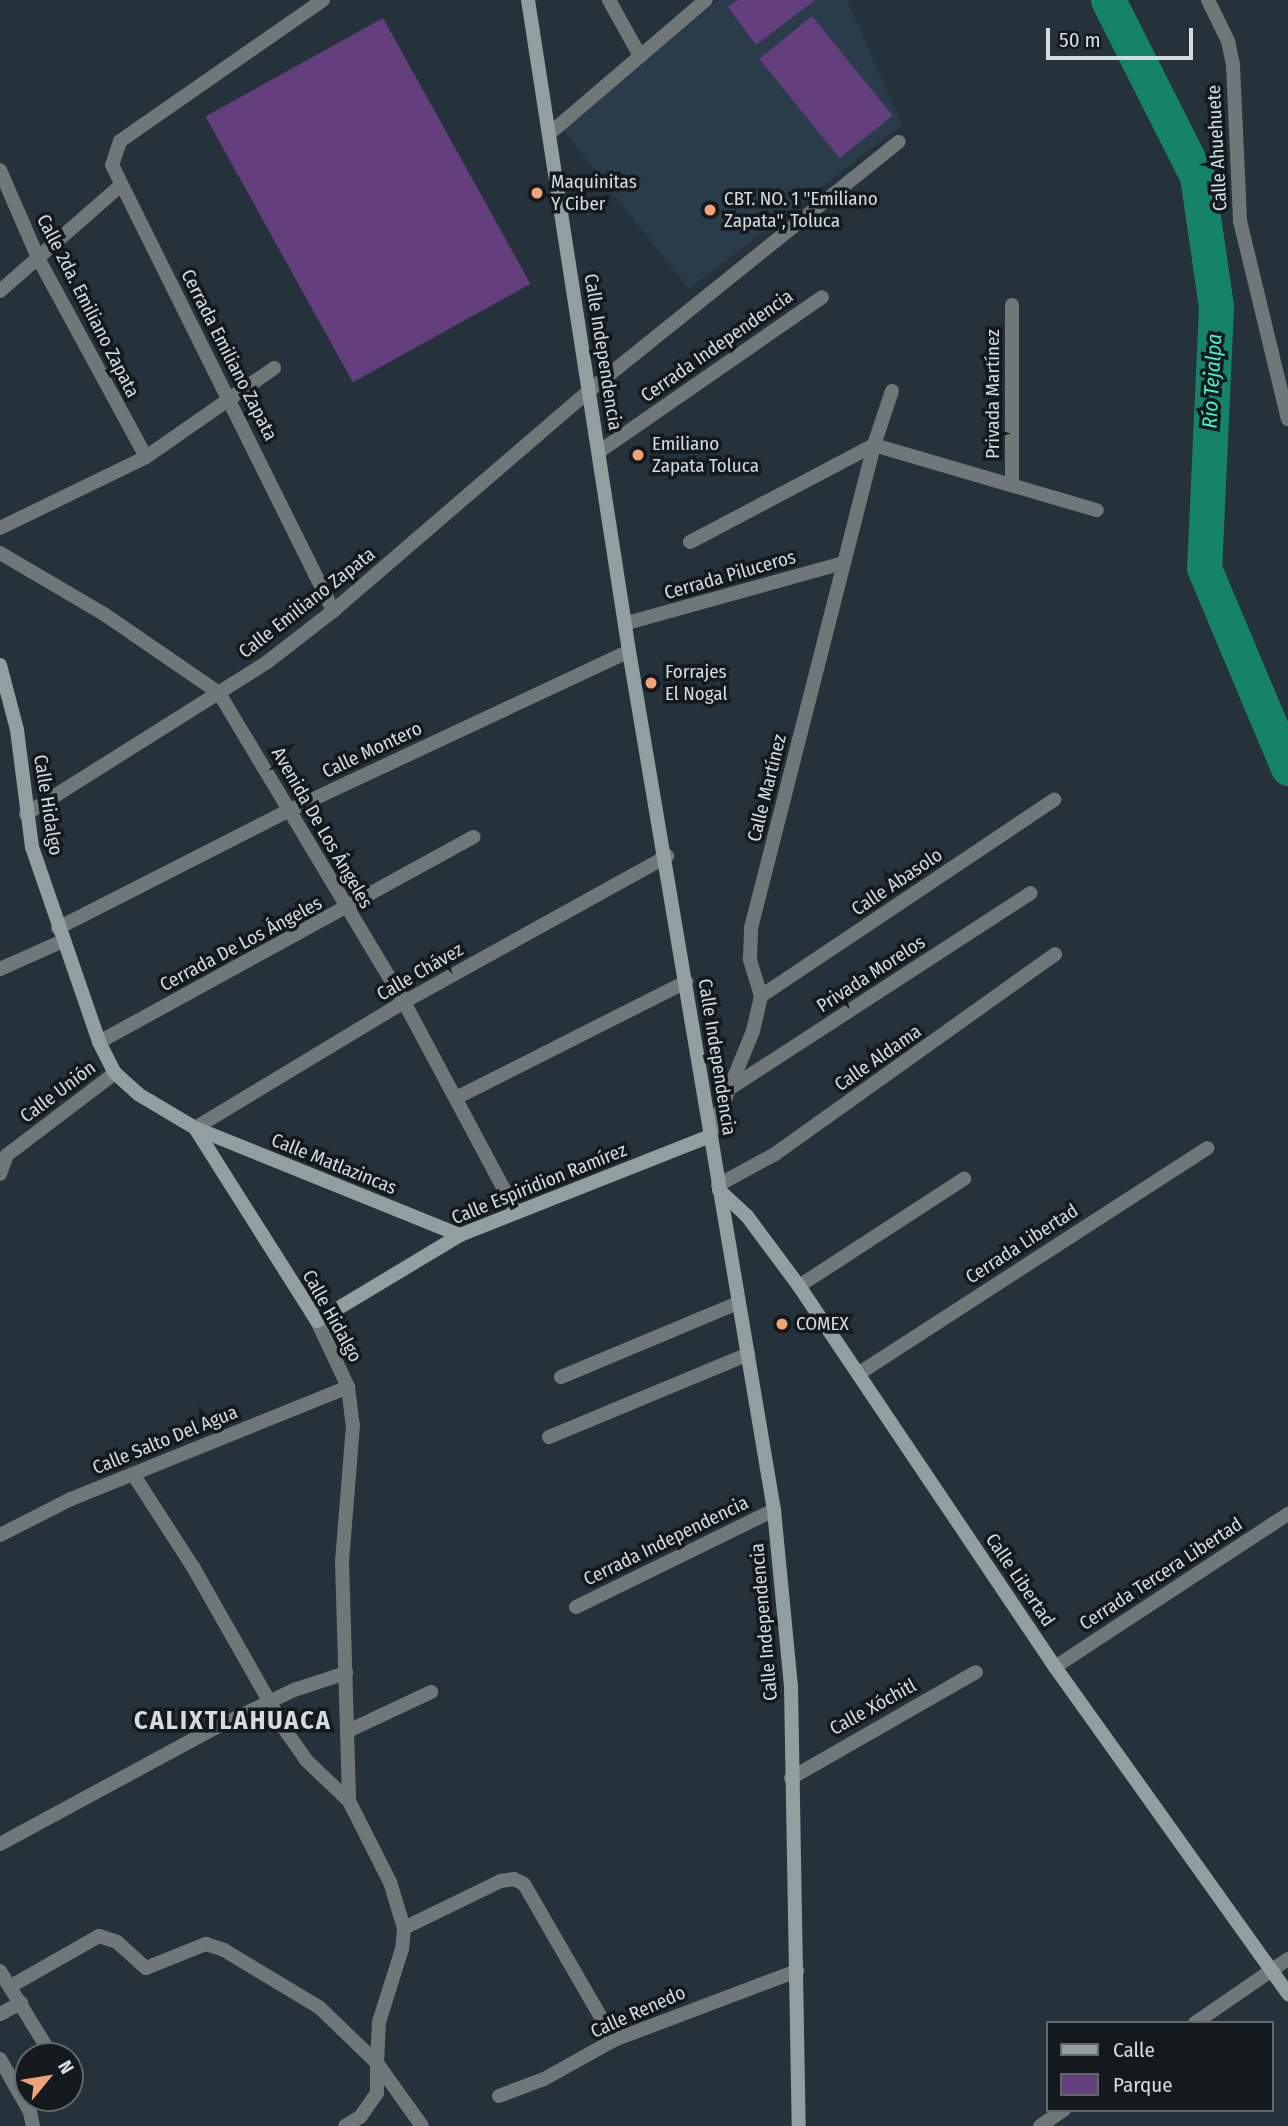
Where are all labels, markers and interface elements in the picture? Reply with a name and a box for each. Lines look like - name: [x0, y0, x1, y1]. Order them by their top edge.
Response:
- scale bar: [1050, 14, 1197, 58]
- text: 50 m: [1059, 27, 1101, 53]
- street label: Calle Ahuehuete: [1202, 84, 1232, 212]
- place label: Maquinitas Y Ciber: [551, 171, 637, 215]
- marker: Maquinitas Y Ciber: [529, 185, 545, 201]
- place label: CBT. NO. 1 "Emiliano Zapata", Toluca: [724, 188, 878, 232]
- marker: CBT. NO. 1 "Emiliano Zapata", Toluca: [702, 202, 718, 218]
- street label: Calle 2da. Emiliano Zapata: [32, 211, 144, 401]
- street label: Cerrada Emiliano Zapata: [176, 266, 282, 444]
- street label: Calle Independencia: [579, 272, 627, 432]
- street label: Cerrada Independencia: [637, 285, 797, 407]
- street label: Privada Martínez: [982, 329, 1004, 459]
- water label: Río Tejalpa: [1197, 333, 1227, 429]
- place label: Emiliano Zapata Toluca: [652, 433, 759, 477]
- marker: Emiliano Zapata Toluca: [630, 447, 646, 463]
- street label: Calle Emiliano Zapata: [234, 543, 380, 663]
- street label: Cerrada Piluceros: [662, 545, 798, 605]
- place label: Forrajes El Nogal: [665, 661, 727, 705]
- marker: Forrajes El Nogal: [643, 675, 659, 691]
- street label: Calle Montero: [319, 717, 425, 783]
- street label: Calle Martínez: [743, 732, 791, 844]
- street label: Avenida De Los Ángeles: [267, 743, 377, 913]
- street label: Calle Hidalgo: [29, 753, 67, 857]
- street label: Calle Abasolo: [847, 843, 947, 921]
- street label: Cerrada De Los Ángeles: [156, 892, 326, 996]
- street label: Privada Morelos: [813, 931, 929, 1017]
- street label: Calle Chávez: [373, 938, 467, 1006]
- street label: Calle Independencia: [693, 977, 741, 1137]
- street label: Calle Aldama: [830, 1020, 926, 1096]
- street label: Calle Unión: [16, 1056, 100, 1128]
- street label: Calle Matlazincas: [268, 1129, 400, 1199]
- street label: Calle Espiridion Ramírez: [448, 1138, 630, 1230]
- street label: Cerrada Libertad: [961, 1199, 1083, 1289]
- street label: Calle Hidalgo: [297, 1266, 367, 1366]
- place label: COMEX: [796, 1313, 849, 1335]
- marker: COMEX: [774, 1316, 790, 1332]
- street label: Calle Salto Del Agua: [89, 1401, 241, 1479]
- street label: Cerrada Independencia: [580, 1491, 752, 1591]
- street label: Cerrada Tercera Libertad: [1075, 1513, 1247, 1635]
- street label: Calle Libertad: [981, 1529, 1059, 1631]
- street label: Calle Independencia: [746, 1542, 782, 1702]
- street label: Calle Xóchitl: [826, 1674, 920, 1740]
- district label: CALIXTLAHUACA: [136, 1705, 330, 1737]
- street label: Calle Renedo: [587, 1981, 689, 2043]
- legend: [1046, 2021, 1274, 2112]
- text: Calle: [1113, 2037, 1155, 2063]
- north arrow: [14, 2042, 84, 2112]
- text: N: [53, 2057, 79, 2078]
- text: Parque: [1113, 2072, 1173, 2098]

